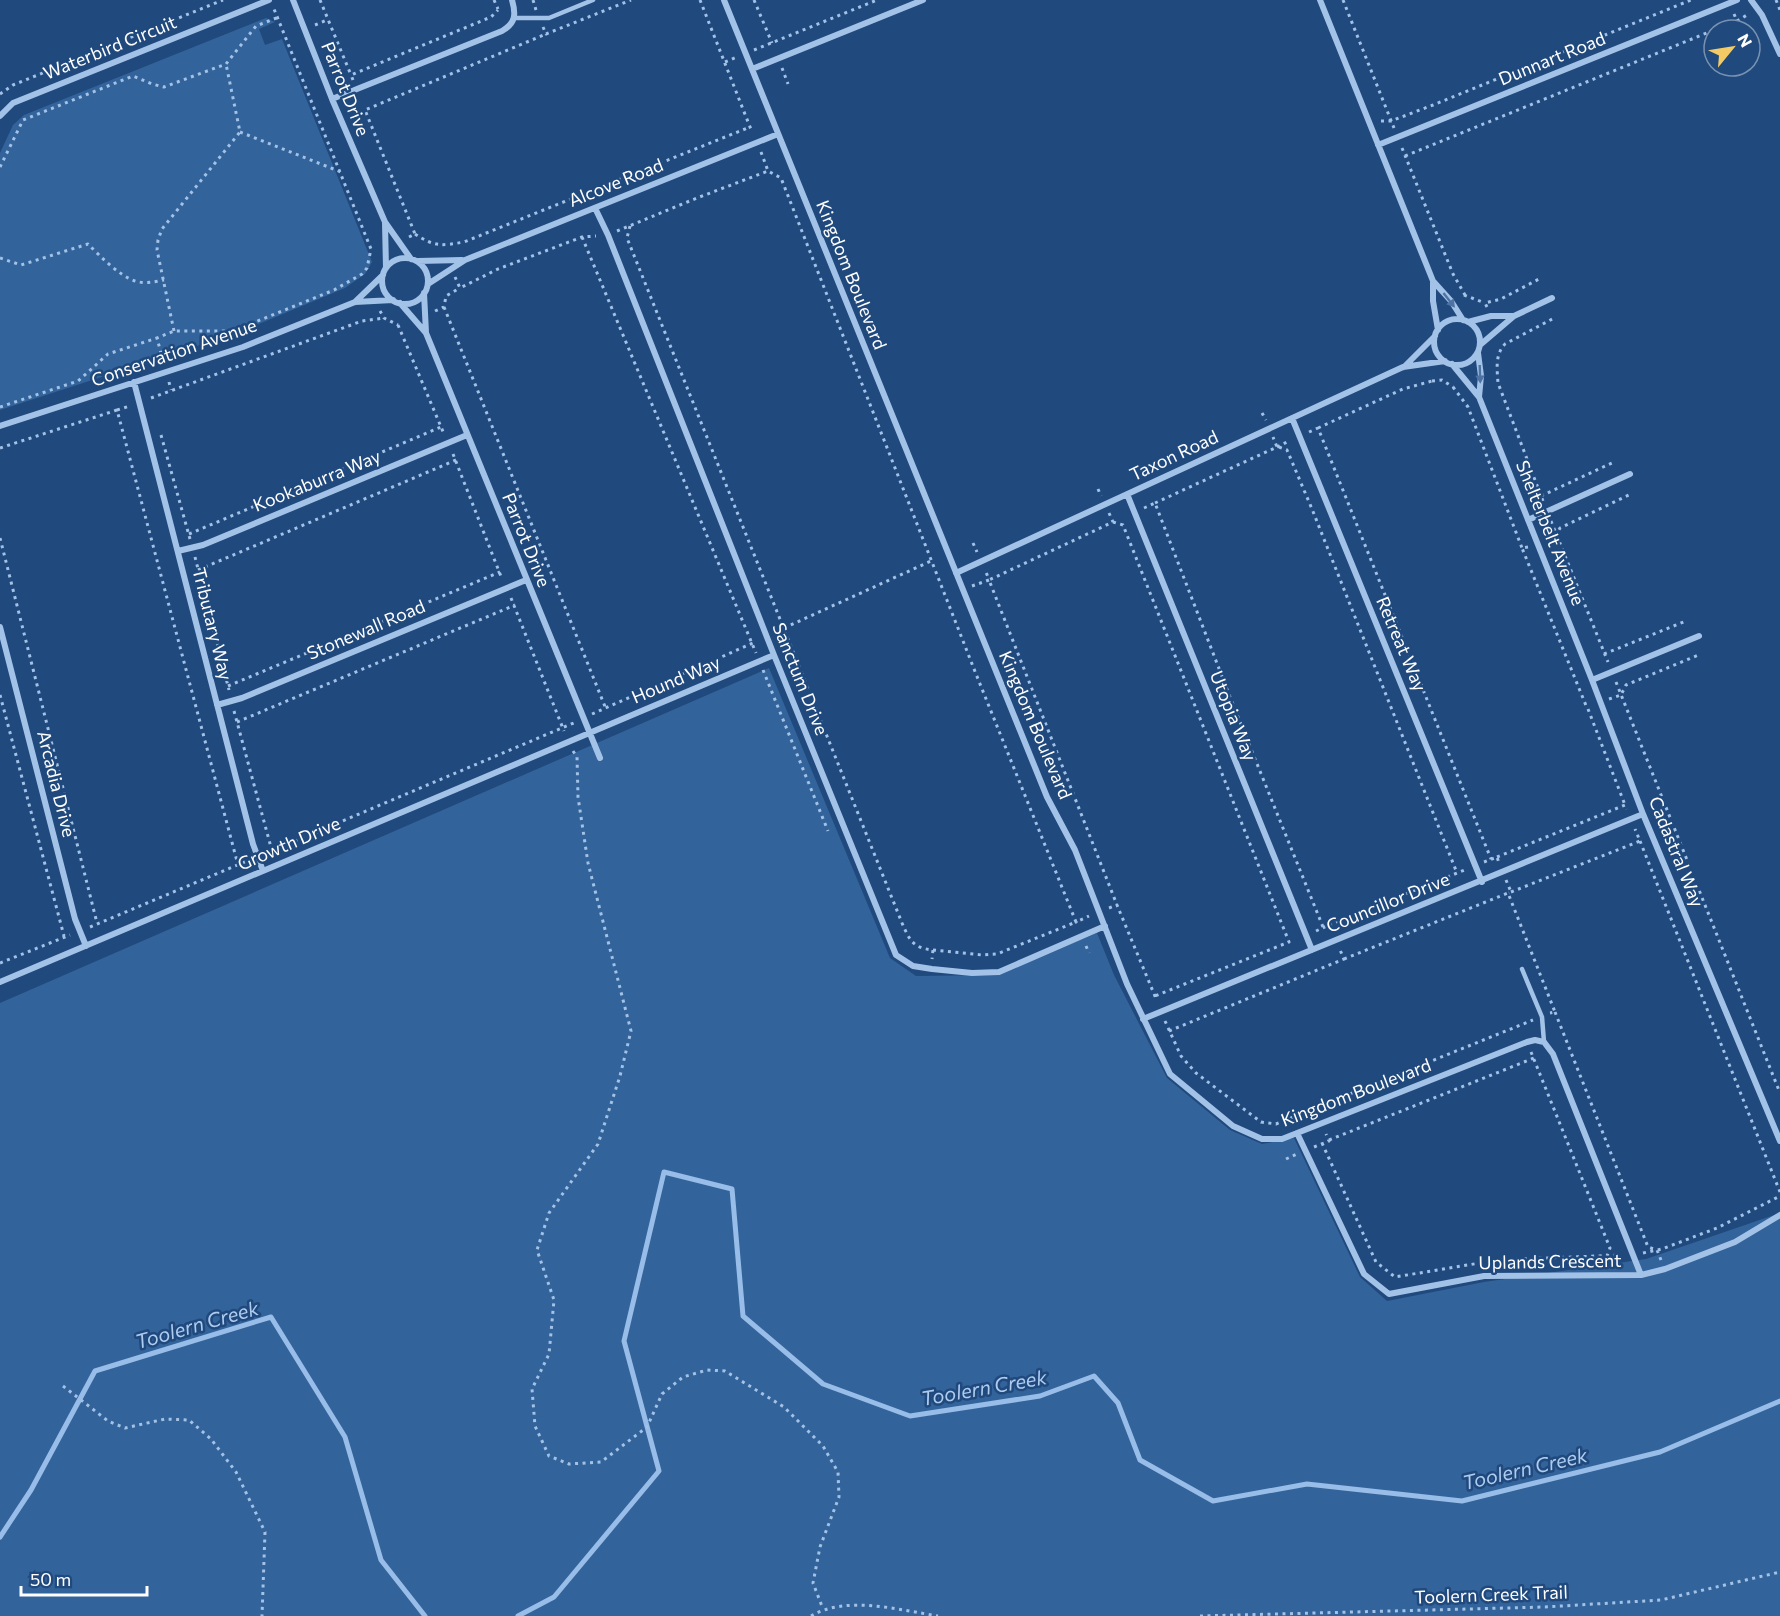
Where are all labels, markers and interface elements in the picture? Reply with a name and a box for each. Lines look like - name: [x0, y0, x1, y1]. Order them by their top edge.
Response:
- street label: Waterbird Circuit: [40, 10, 179, 84]
- north arrow: [1702, 18, 1762, 78]
- street label: Dunnart Road: [1495, 27, 1608, 90]
- text: N: [1734, 30, 1757, 50]
- street label: Parrot Drive: [317, 38, 375, 139]
- street label: Alcove Road: [565, 153, 666, 211]
- street label: Kingdom Boulevard: [812, 197, 892, 352]
- one-way arrow: [1442, 292, 1455, 308]
- street label: Conservation Avenue: [88, 313, 259, 391]
- one-way arrow: [1475, 364, 1485, 383]
- street label: Taxon Road: [1126, 425, 1221, 485]
- street label: Kookaburra Way: [250, 444, 384, 516]
- street label: Shelterbelt Avenue: [1512, 457, 1590, 608]
- street label: Parrot Drive: [498, 489, 556, 590]
- street label: Tributary Way: [188, 565, 238, 682]
- street label: Retreat Way: [1372, 593, 1432, 694]
- street label: Stonewall Road: [303, 594, 428, 664]
- street label: Sanctum Drive: [768, 619, 833, 738]
- street label: Kingdom Boulevard: [995, 647, 1077, 802]
- street label: Hound Way: [628, 651, 723, 708]
- street label: Utopia Way: [1206, 667, 1262, 764]
- street label: Arcadia Drive: [33, 728, 81, 839]
- street label: Cadastral Way: [1645, 793, 1709, 910]
- street label: Growth Drive: [234, 812, 343, 875]
- street label: Councillor Drive: [1323, 867, 1452, 937]
- street label: Kingdom Boulevard: [1277, 1053, 1434, 1131]
- street label: Uplands Crescent: [1478, 1249, 1622, 1273]
- water label: Toolern Creek: [132, 1295, 262, 1353]
- water label: Toolern Creek: [919, 1364, 1050, 1410]
- water label: Toolern Creek: [1460, 1442, 1591, 1494]
- scale bar: [21, 1559, 147, 1597]
- text: 50 m: [30, 1568, 71, 1590]
- street label: Toolern Creek Trail: [1414, 1580, 1568, 1608]

